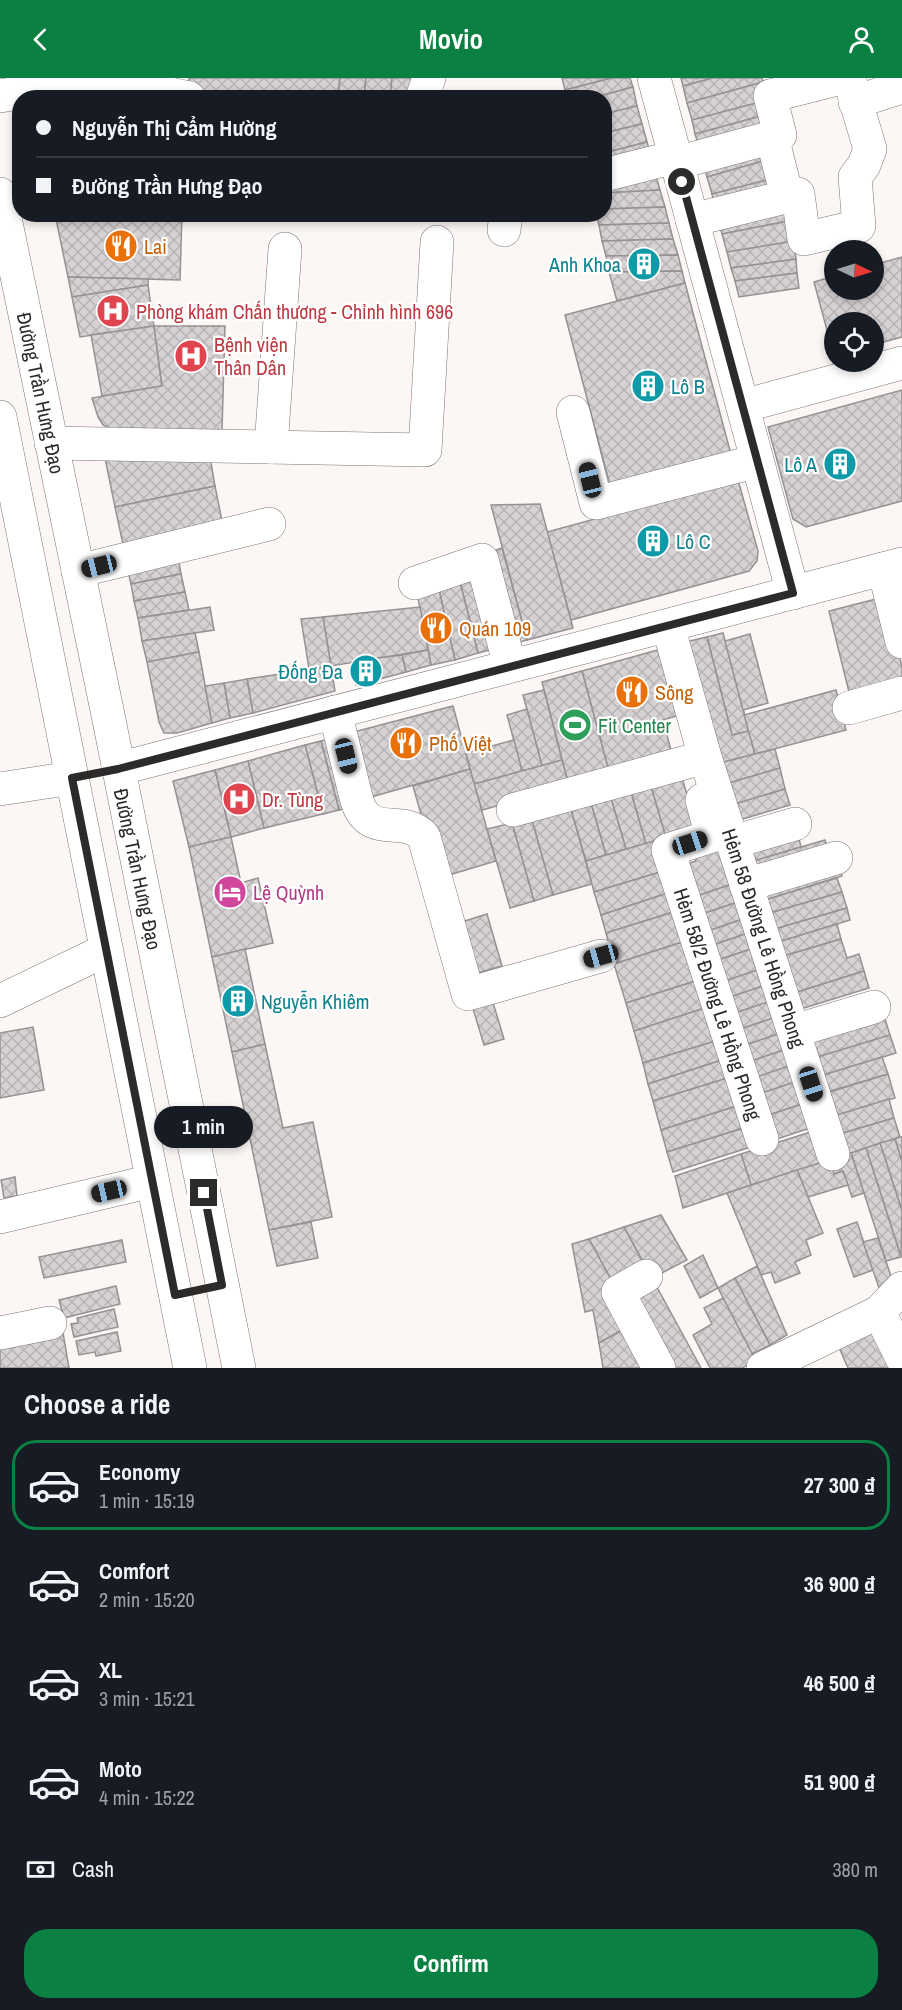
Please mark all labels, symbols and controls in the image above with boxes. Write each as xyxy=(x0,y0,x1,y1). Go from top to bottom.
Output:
text: Movio xyxy=(419,21,483,57)
icon: back xyxy=(24,23,57,56)
icon: person xyxy=(845,23,878,56)
text: Nguyễn Thị Cẩm Hường xyxy=(72,113,276,143)
route start xyxy=(668,168,695,195)
text: Đường Trần Hưng Đạo xyxy=(72,171,262,201)
restaurant icon: Lai xyxy=(103,228,139,264)
place label: Lai xyxy=(144,233,167,260)
north arrow xyxy=(824,240,884,300)
map controls xyxy=(824,240,884,372)
building icon: Anh Khoa xyxy=(626,246,662,282)
place label: Anh Khoa xyxy=(548,251,621,278)
hospital icon: Phòng khám Chấn thương - Chỉnh hình 696 xyxy=(95,293,131,329)
place label: Phòng khám Chấn thương - Chỉnh hình 696 xyxy=(136,298,453,325)
street label: Đường Trần Hưng Đạo xyxy=(11,310,71,476)
button: locate xyxy=(824,312,884,372)
place label: Bệnh viện Thân Dân xyxy=(214,331,288,381)
hospital icon: Bệnh viện Thân Dân xyxy=(173,338,209,374)
building icon: Lô B xyxy=(630,368,666,404)
place label: Lô B xyxy=(671,373,705,400)
building icon: Lô A xyxy=(822,446,858,482)
place label: Lô A xyxy=(784,451,817,478)
car xyxy=(577,460,603,500)
building icon: Lô C xyxy=(635,523,671,559)
place label: Lô C xyxy=(676,528,711,555)
car xyxy=(79,553,119,579)
restaurant icon: Quán 109 xyxy=(418,610,454,646)
place label: Quán 109 xyxy=(459,615,531,642)
building icon: Đống Đa xyxy=(348,653,384,689)
place label: Đống Đa xyxy=(278,658,343,685)
restaurant icon: Sông xyxy=(614,674,650,710)
place label: Sông xyxy=(655,679,693,706)
sports icon: Fit Center xyxy=(557,707,593,743)
place label: Fit Center xyxy=(598,712,671,739)
restaurant icon: Phố Việt xyxy=(388,725,424,761)
place label: Phố Việt xyxy=(429,730,492,757)
car xyxy=(333,736,359,776)
hospital icon: Dr. Tùng xyxy=(221,781,257,817)
street label: Đường Trần Hưng Đạo xyxy=(108,786,168,952)
place label: Dr. Tùng xyxy=(262,786,323,813)
street label: Hẻm 58 Đường Lê Hồng Phong xyxy=(716,825,812,1051)
car xyxy=(670,829,710,857)
hotel icon: Lệ Quỳnh xyxy=(212,874,248,910)
place label: Lệ Quỳnh xyxy=(253,879,324,906)
street label: Hẻm 58/2 Đường Lê Hồng Phong xyxy=(668,884,768,1124)
car xyxy=(581,942,621,970)
building icon: Nguyễn Khiêm xyxy=(220,983,256,1019)
place label: Nguyễn Khiêm xyxy=(261,988,369,1015)
car xyxy=(797,1064,825,1104)
callout: 1 min xyxy=(154,1106,254,1148)
text: 1 min xyxy=(182,1113,225,1140)
car xyxy=(89,1178,129,1204)
route end xyxy=(190,1179,217,1206)
text: Choose a ride xyxy=(24,1386,170,1422)
text: Economy xyxy=(99,1457,180,1487)
icon: car xyxy=(27,1458,81,1512)
text: 27 300 ₫ xyxy=(804,1470,875,1500)
text: 1 min · 15:19 xyxy=(99,1487,195,1514)
text: Comfort xyxy=(99,1556,169,1586)
icon: car xyxy=(27,1557,81,1611)
text: 36 900 ₫ xyxy=(804,1569,875,1599)
text: 2 min · 15:20 xyxy=(99,1586,195,1613)
text: XL xyxy=(99,1655,122,1685)
icon: car xyxy=(27,1656,81,1710)
text: 46 500 ₫ xyxy=(804,1668,875,1698)
text: 3 min · 15:21 xyxy=(99,1685,195,1712)
text: Moto xyxy=(99,1754,142,1784)
icon: car xyxy=(27,1755,81,1809)
text: 51 900 ₫ xyxy=(804,1767,875,1797)
text: 4 min · 15:22 xyxy=(99,1784,195,1811)
icon: cash xyxy=(24,1853,57,1886)
text: Cash xyxy=(72,1854,114,1884)
text: 380 m xyxy=(832,1856,878,1883)
button: Confirm xyxy=(24,1929,878,1998)

